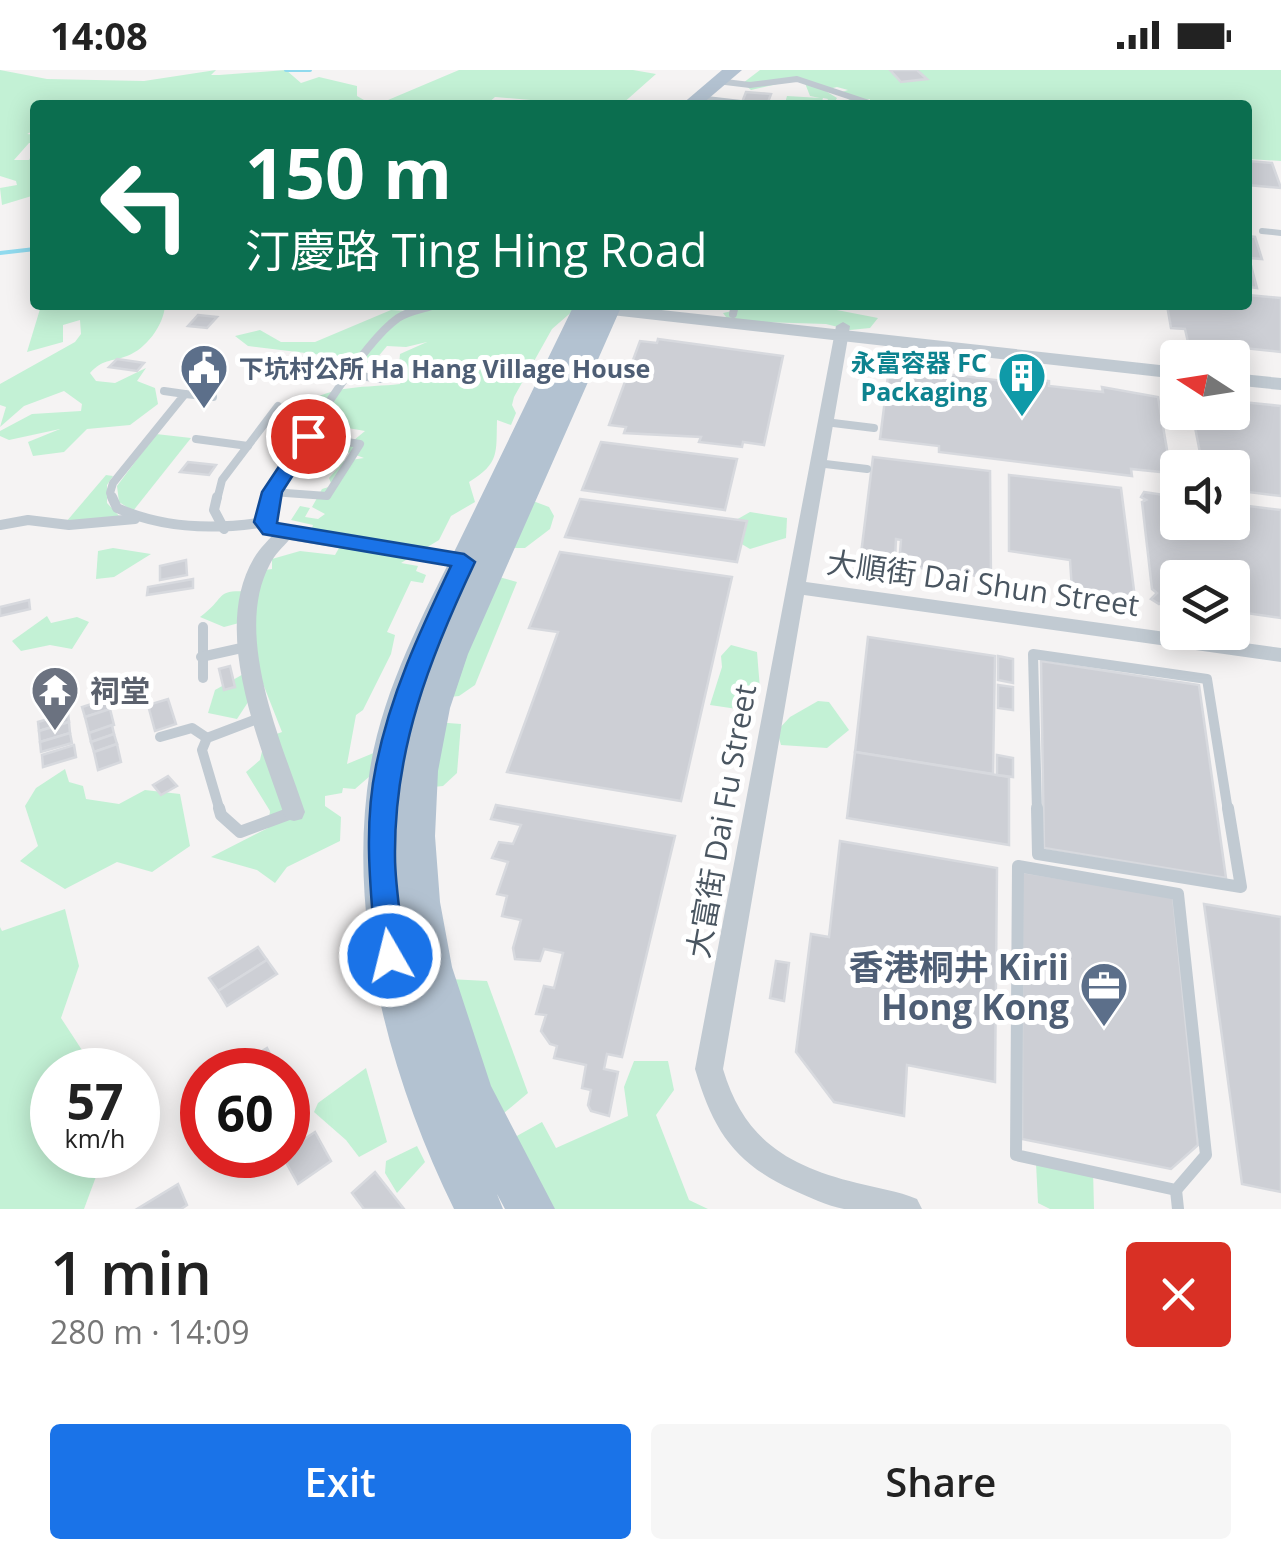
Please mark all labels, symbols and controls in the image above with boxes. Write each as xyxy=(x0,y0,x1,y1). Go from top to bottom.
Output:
text: 14:08 xyxy=(50,9,148,61)
text: 150 m xyxy=(245,124,452,220)
icon: left xyxy=(80,140,210,270)
text: 汀慶路 Ting Hing Road xyxy=(245,219,707,280)
north arrow xyxy=(1160,340,1250,430)
map controls xyxy=(1160,340,1250,650)
public building icon: 下坑村公所 Ha Hang Village House xyxy=(178,342,230,410)
place label: 永富容器 FC Packaging xyxy=(851,345,987,408)
building icon: 永富容器 FC Packaging xyxy=(996,350,1048,418)
place label: 下坑村公所 Ha Hang Village House xyxy=(239,351,650,385)
pin xyxy=(266,394,351,479)
icon: arrive xyxy=(281,409,336,464)
button: sound xyxy=(1160,450,1250,540)
street label: 大順街 Dai Shun Street xyxy=(824,541,1142,625)
button: layers xyxy=(1160,560,1250,650)
temple icon: 祠堂 xyxy=(29,664,81,732)
place label: 祠堂 xyxy=(90,670,150,711)
street label: 大富街 Dai Fu Street xyxy=(677,681,765,961)
position arrow xyxy=(338,904,442,1008)
place label: 香港桐井 Kirii Hong Kong xyxy=(849,943,1069,1030)
office icon: 香港桐井 Kirii Hong Kong xyxy=(1078,960,1130,1028)
speed limit sign: 60 xyxy=(180,1048,310,1178)
text: 57 xyxy=(66,1067,124,1135)
text: km/h xyxy=(65,1121,125,1155)
text: 1 min xyxy=(50,1231,212,1313)
button: close xyxy=(1126,1242,1231,1347)
text: 280 m · 14:09 xyxy=(50,1310,249,1353)
button: Exit xyxy=(50,1424,631,1539)
button: Share xyxy=(651,1424,1231,1539)

